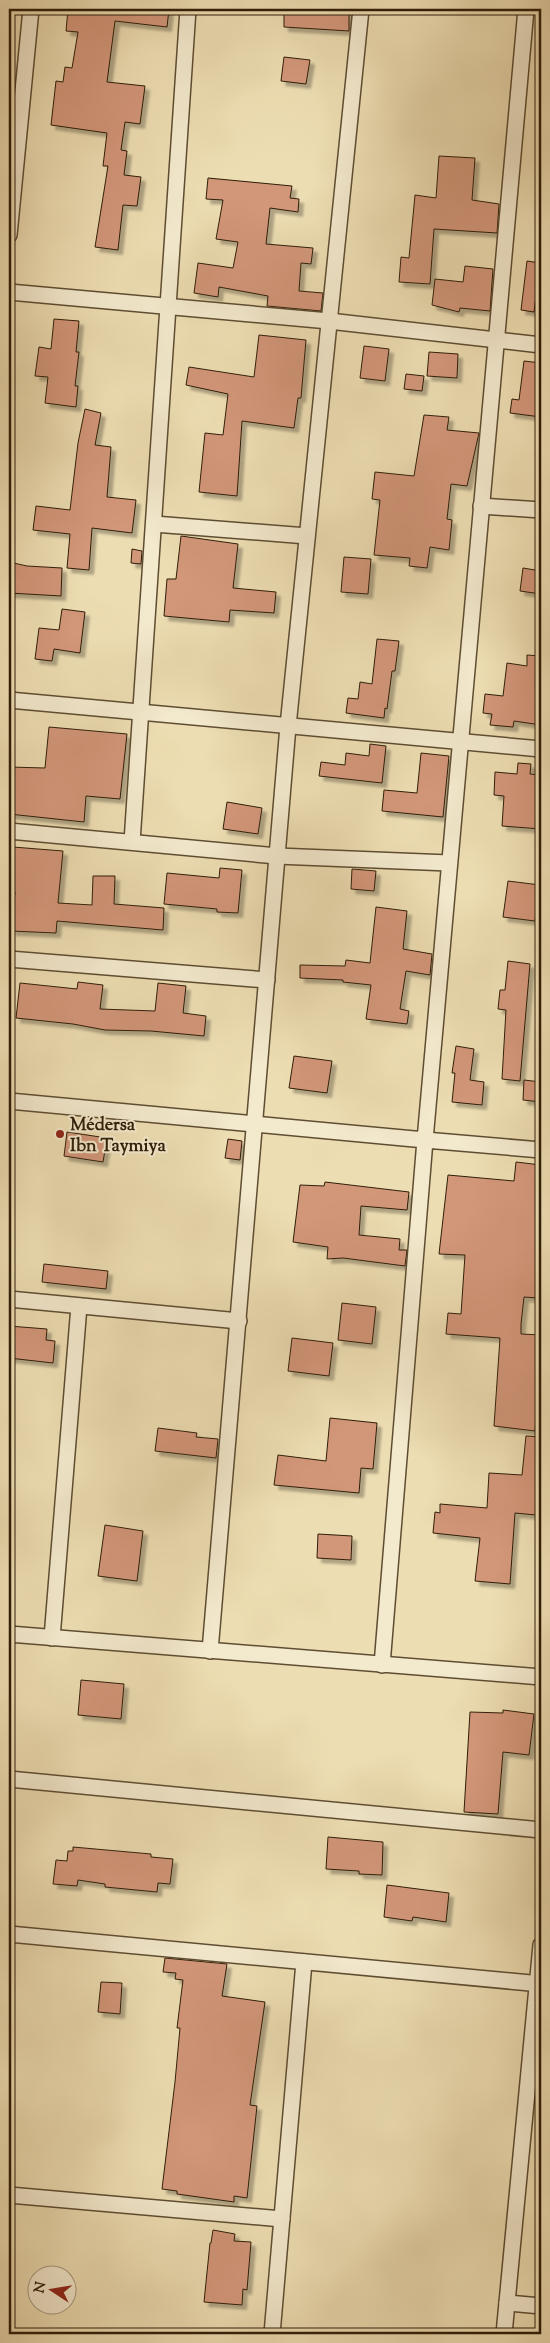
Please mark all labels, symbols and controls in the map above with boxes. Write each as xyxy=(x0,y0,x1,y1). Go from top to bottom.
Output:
place label: Médersa Ibn Taymiya xyxy=(70,1113,166,1160)
marker: Médersa Ibn Taymiya xyxy=(54,1128,66,1140)
north arrow xyxy=(28,2266,78,2316)
text: N xyxy=(30,2280,52,2295)

